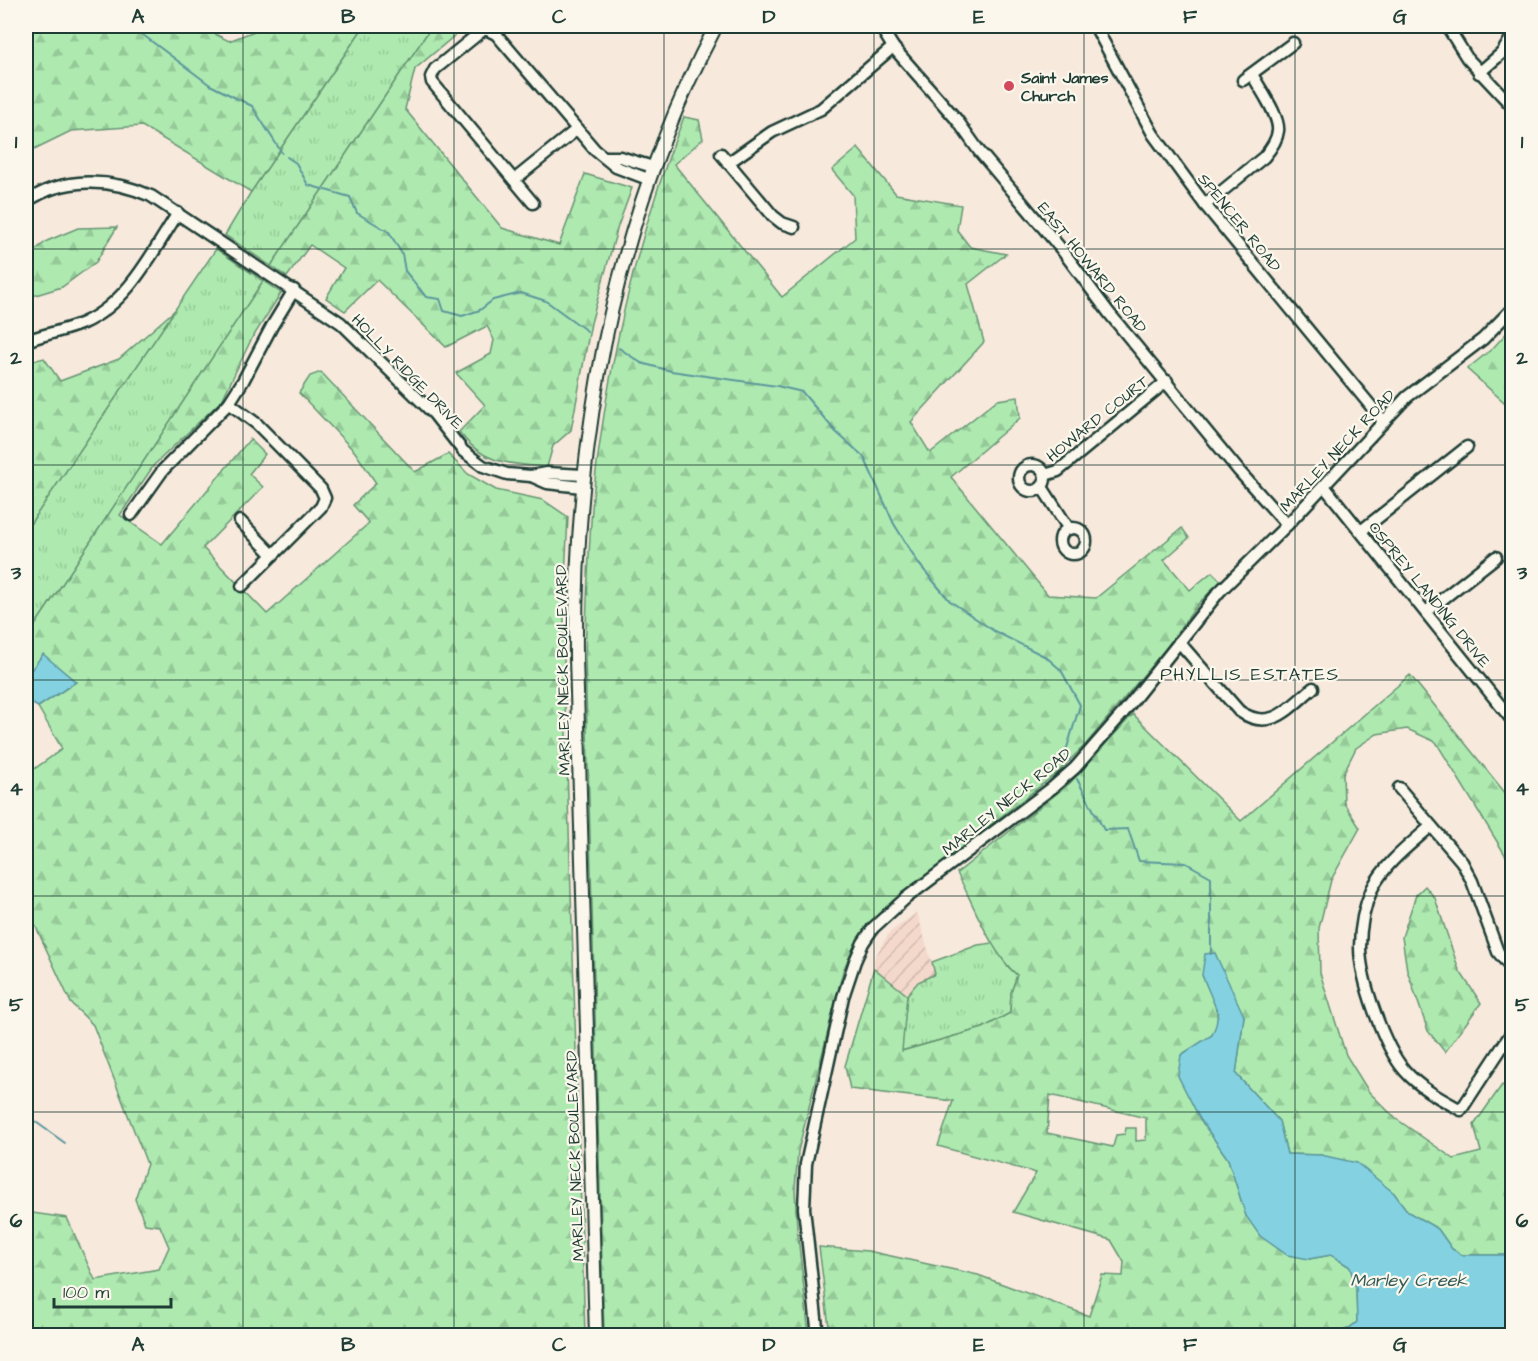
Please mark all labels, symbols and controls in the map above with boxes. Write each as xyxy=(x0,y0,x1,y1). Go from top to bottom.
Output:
text: A xyxy=(132,3,145,31)
text: B xyxy=(341,3,356,31)
text: C xyxy=(552,3,567,31)
text: D xyxy=(763,3,776,31)
text: E xyxy=(973,3,985,31)
text: F xyxy=(1183,3,1198,31)
text: G xyxy=(1393,3,1407,31)
place label: Saint James Church xyxy=(1020,67,1108,107)
marker: Saint James Church xyxy=(1002,79,1016,93)
text: 1 xyxy=(15,128,18,156)
text: 1 xyxy=(1521,128,1524,156)
street label: SPENCER ROAD xyxy=(1192,169,1286,277)
street label: EAST HOWARD ROAD xyxy=(1032,197,1152,338)
street label: HOLLY RIDGE DRIVE xyxy=(346,309,468,435)
text: 2 xyxy=(9,344,22,372)
text: 2 xyxy=(1515,344,1528,372)
street label: HOWARD COURT xyxy=(1042,370,1154,467)
street label: MARLEY NECK ROAD xyxy=(1275,385,1400,517)
street label: OSPREY LANDING DRIVE xyxy=(1363,517,1496,673)
text: 3 xyxy=(10,559,22,587)
text: 3 xyxy=(1516,559,1528,587)
street label: MARLEY NECK BOULEVARD xyxy=(550,564,576,776)
district label: PHYLLIS ESTATES xyxy=(1160,662,1340,687)
street label: MARLEY NECK ROAD xyxy=(938,743,1076,861)
text: 4 xyxy=(9,775,23,803)
text: 4 xyxy=(1515,775,1529,803)
text: 5 xyxy=(9,991,24,1019)
text: 5 xyxy=(1515,991,1530,1019)
street label: MARLEY NECK BOULEVARD xyxy=(560,1050,590,1262)
text: 6 xyxy=(10,1207,23,1235)
text: 6 xyxy=(1516,1207,1529,1235)
water label: Marley Creek xyxy=(1351,1268,1468,1294)
scale bar xyxy=(54,1271,171,1309)
text: 100 m xyxy=(63,1280,109,1305)
text: A xyxy=(132,1331,145,1359)
text: B xyxy=(341,1331,356,1359)
text: C xyxy=(552,1331,567,1359)
text: D xyxy=(763,1331,776,1359)
text: E xyxy=(973,1331,985,1359)
text: F xyxy=(1183,1331,1198,1359)
text: G xyxy=(1393,1331,1407,1359)

